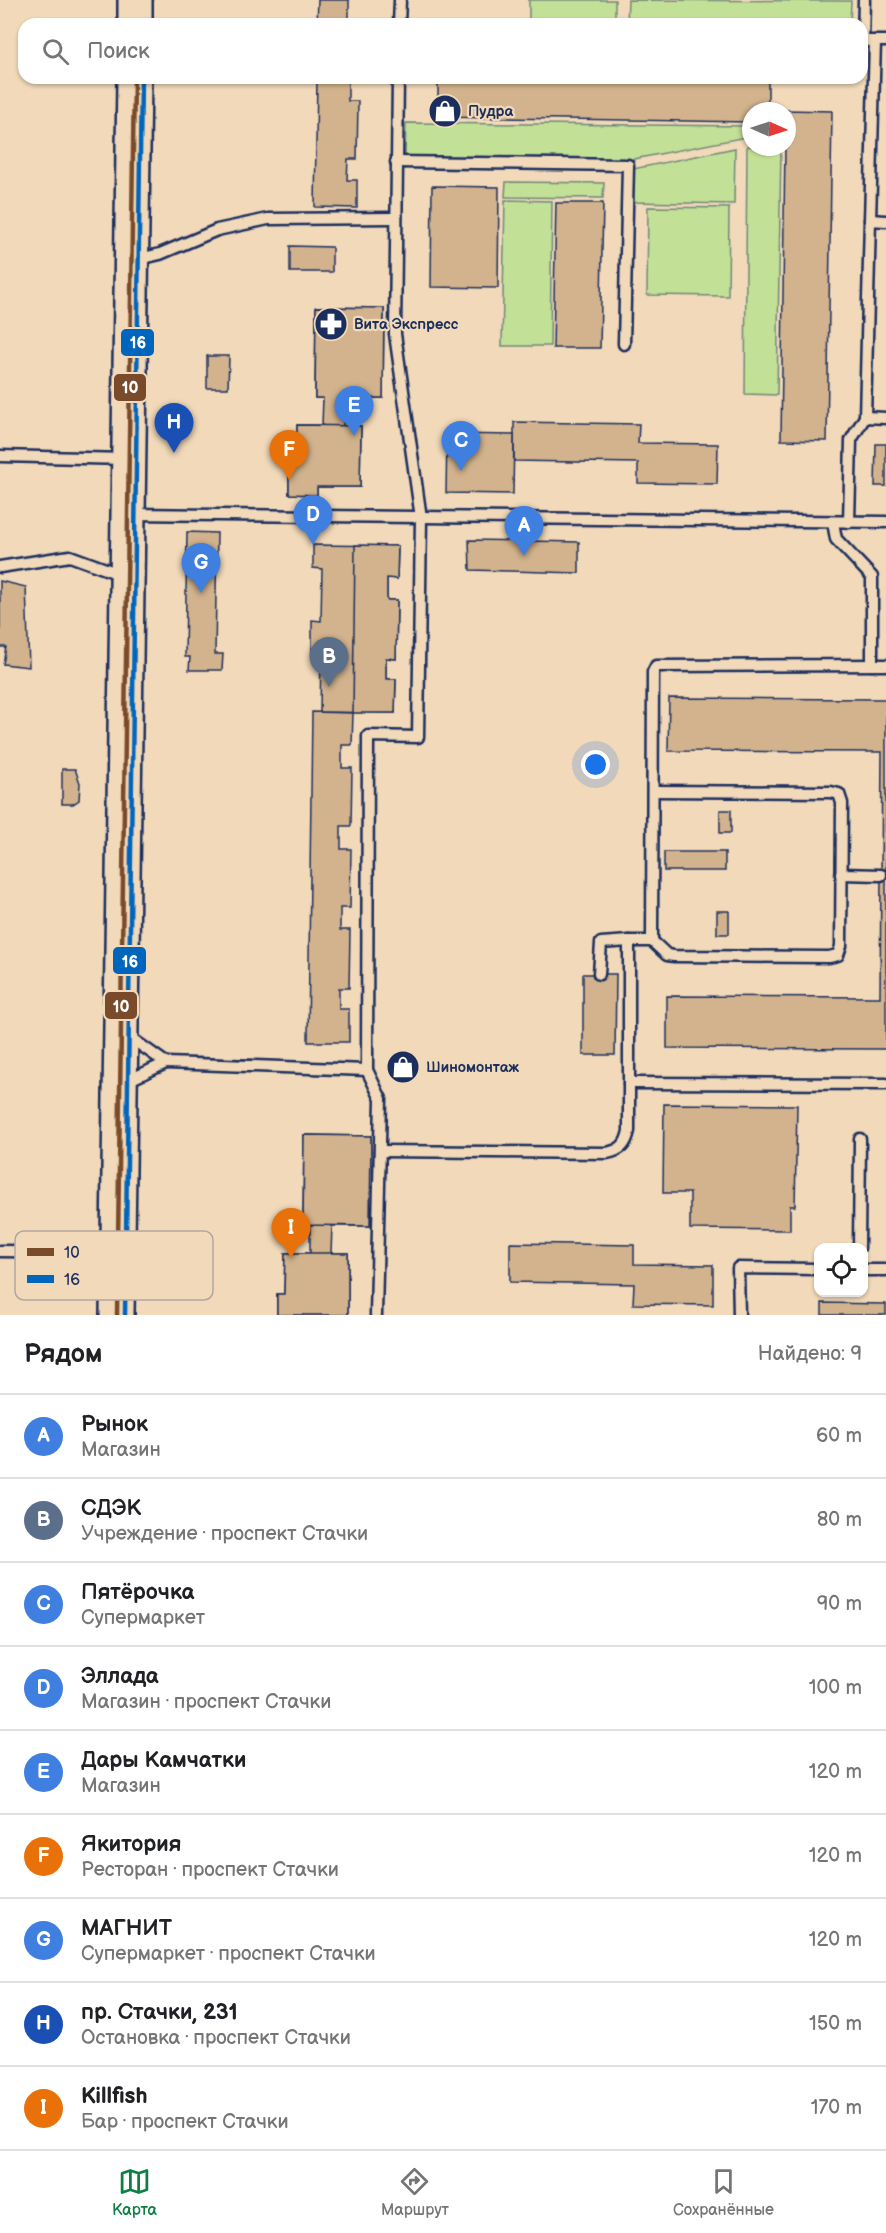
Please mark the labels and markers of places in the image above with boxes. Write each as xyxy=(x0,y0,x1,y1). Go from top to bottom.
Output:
shop icon: Пудра xyxy=(427,93,463,129)
place label: Пудра xyxy=(468,102,513,121)
pharmacy icon: Вита Экспресс xyxy=(313,306,349,342)
place label: Вита Экспресс xyxy=(354,315,459,334)
pin: E xyxy=(334,386,374,436)
pin: H xyxy=(154,404,194,453)
pin: C xyxy=(442,422,480,471)
pin: F xyxy=(270,430,308,480)
pin: D xyxy=(294,496,332,545)
pin: A xyxy=(504,506,544,556)
pin: G xyxy=(182,544,220,593)
pin: B xyxy=(310,638,348,687)
shop icon: Шиномонтаж xyxy=(385,1049,421,1085)
place label: Шиномонтаж xyxy=(426,1058,519,1077)
pin: I xyxy=(272,1208,310,1258)

